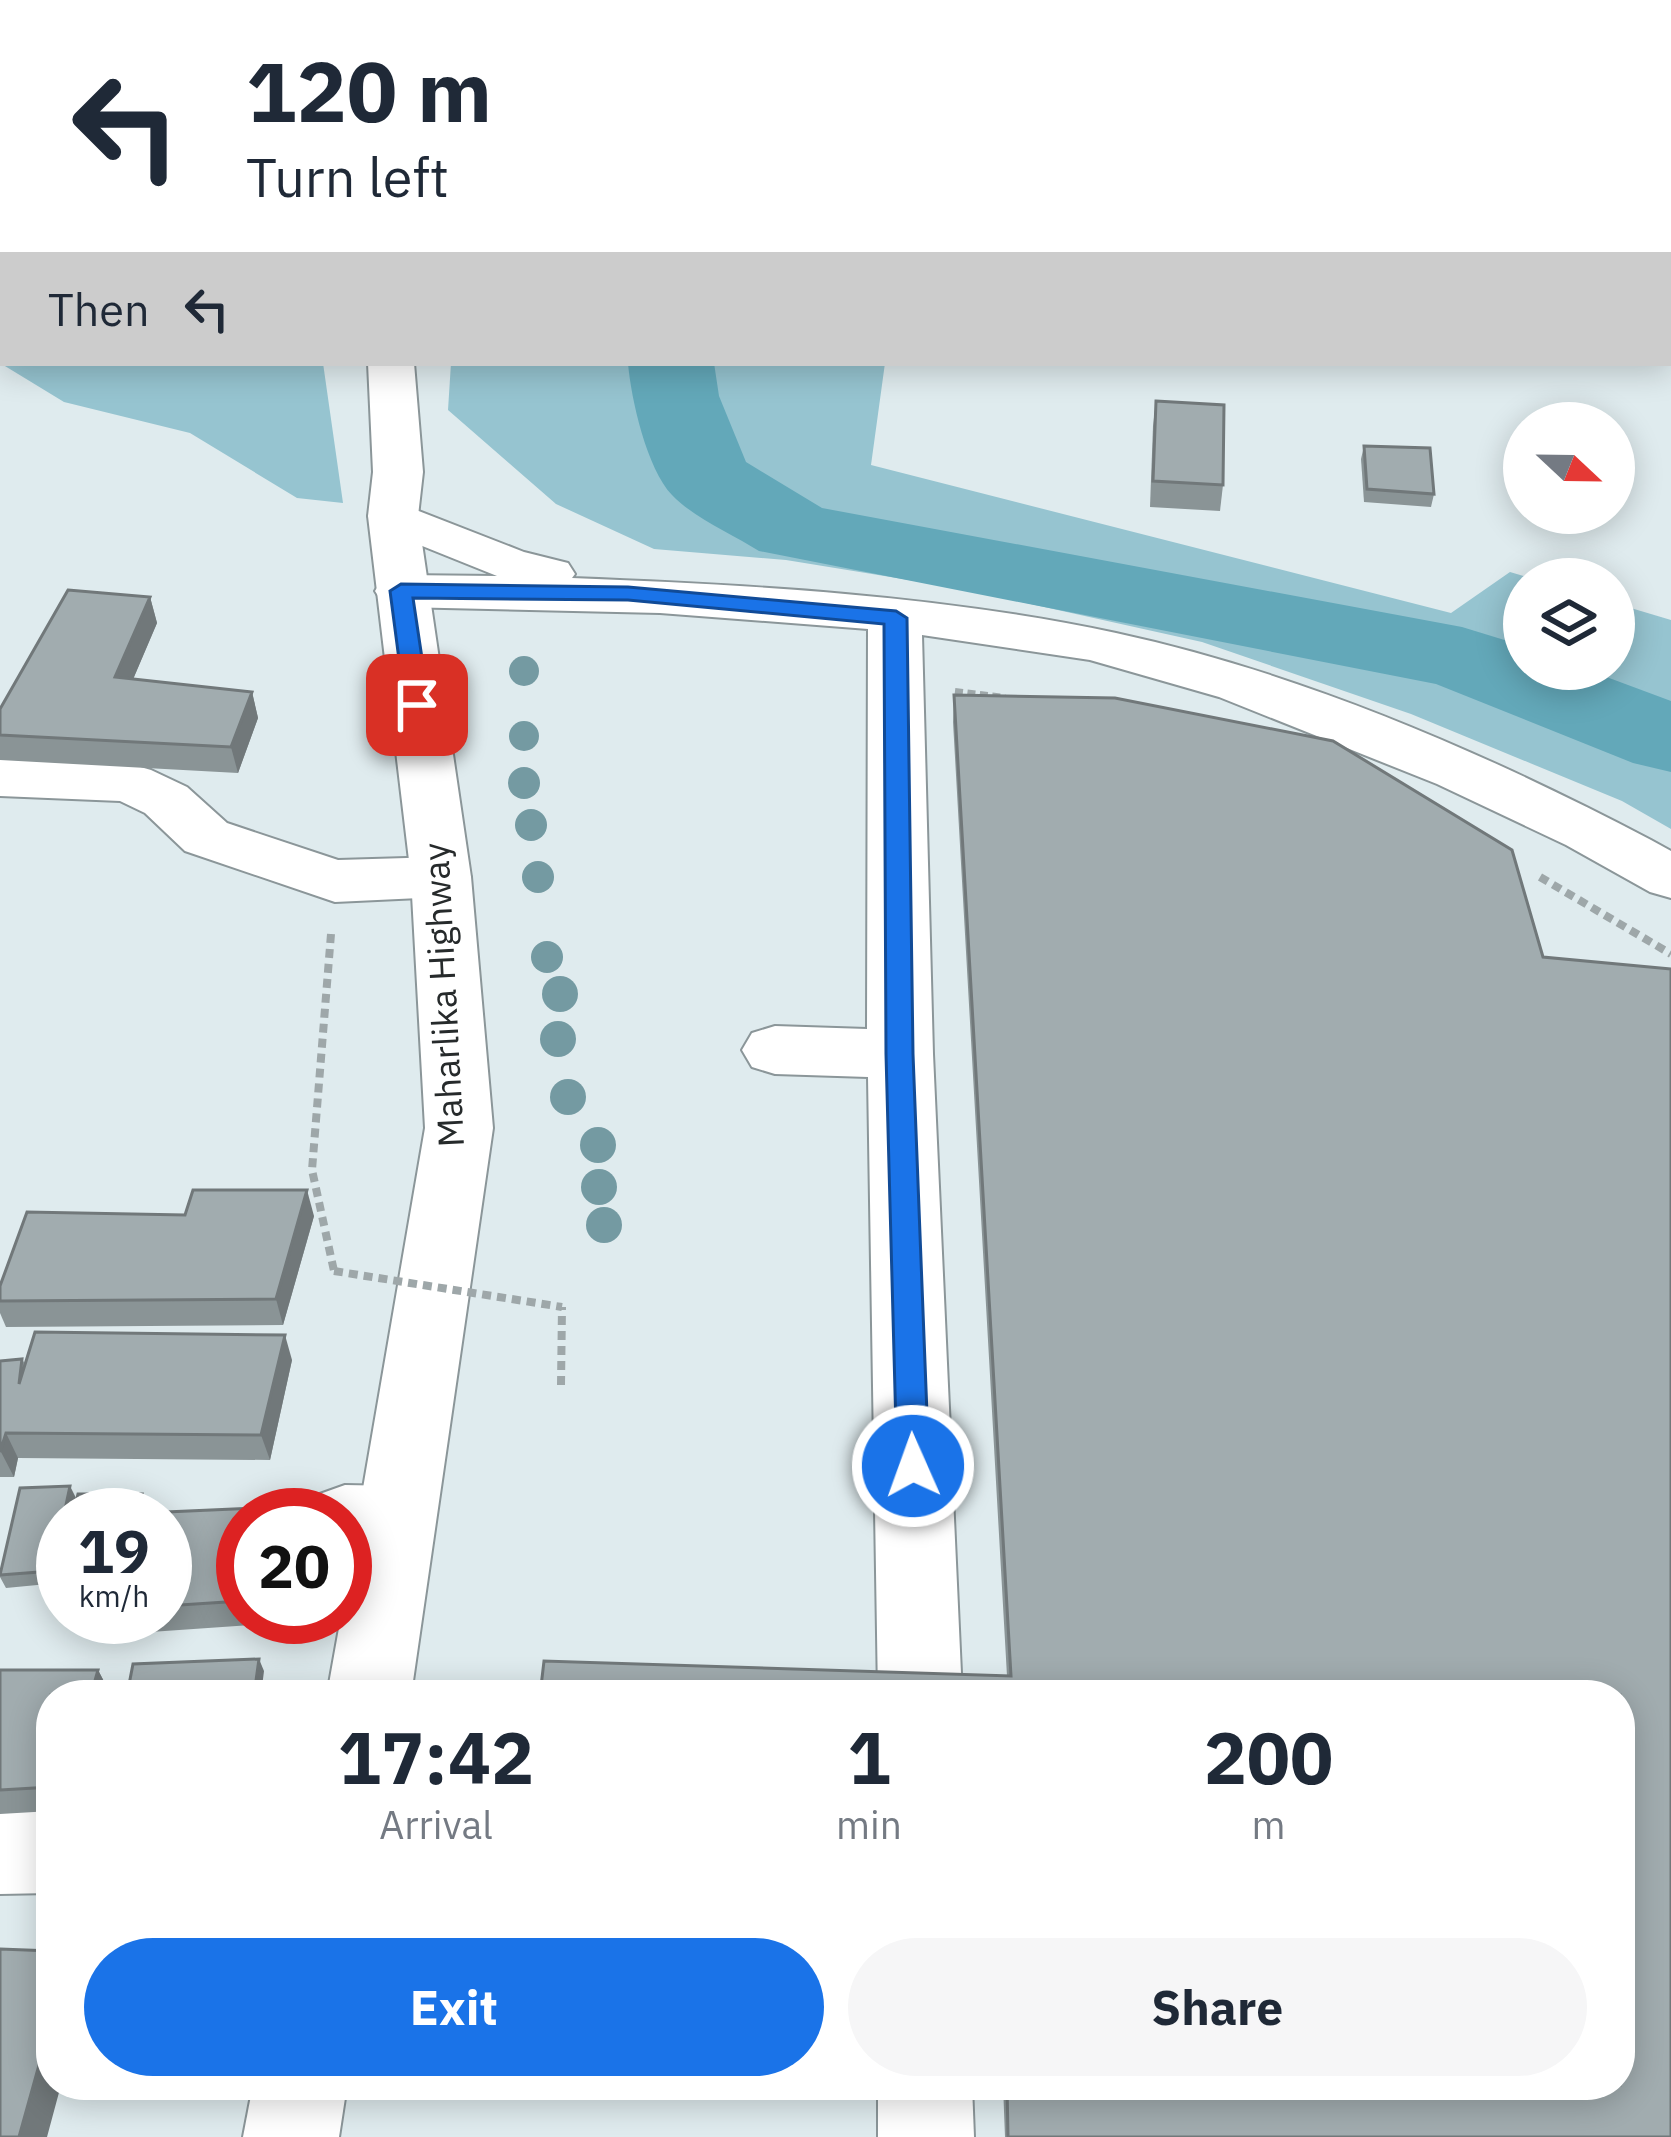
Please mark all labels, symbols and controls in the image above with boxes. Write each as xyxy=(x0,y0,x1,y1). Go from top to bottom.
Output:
text: 120 m xyxy=(246,36,492,145)
icon: left xyxy=(48,48,204,204)
text: Turn left xyxy=(246,142,449,212)
icon: left xyxy=(174,276,240,342)
text: Then xyxy=(48,280,150,338)
north arrow xyxy=(1503,402,1635,534)
map controls xyxy=(1503,402,1635,690)
button: layers xyxy=(1503,558,1635,690)
pin xyxy=(366,654,468,756)
icon: arrive xyxy=(384,672,450,738)
street label: Maharlika Highway xyxy=(411,842,474,1148)
position arrow xyxy=(850,1403,976,1529)
speed limit sign: 20 xyxy=(216,1488,372,1644)
text: 19 xyxy=(78,1511,150,1590)
text: km/h xyxy=(79,1576,149,1615)
text: 17:42 xyxy=(338,1710,534,1804)
text: 1 xyxy=(847,1710,891,1804)
text: 200 xyxy=(1204,1710,1333,1804)
text: Arrival xyxy=(379,1799,493,1850)
text: min xyxy=(836,1799,902,1850)
text: m xyxy=(1251,1799,1286,1850)
button: Exit xyxy=(84,1938,824,2076)
button: Share xyxy=(848,1938,1587,2076)

